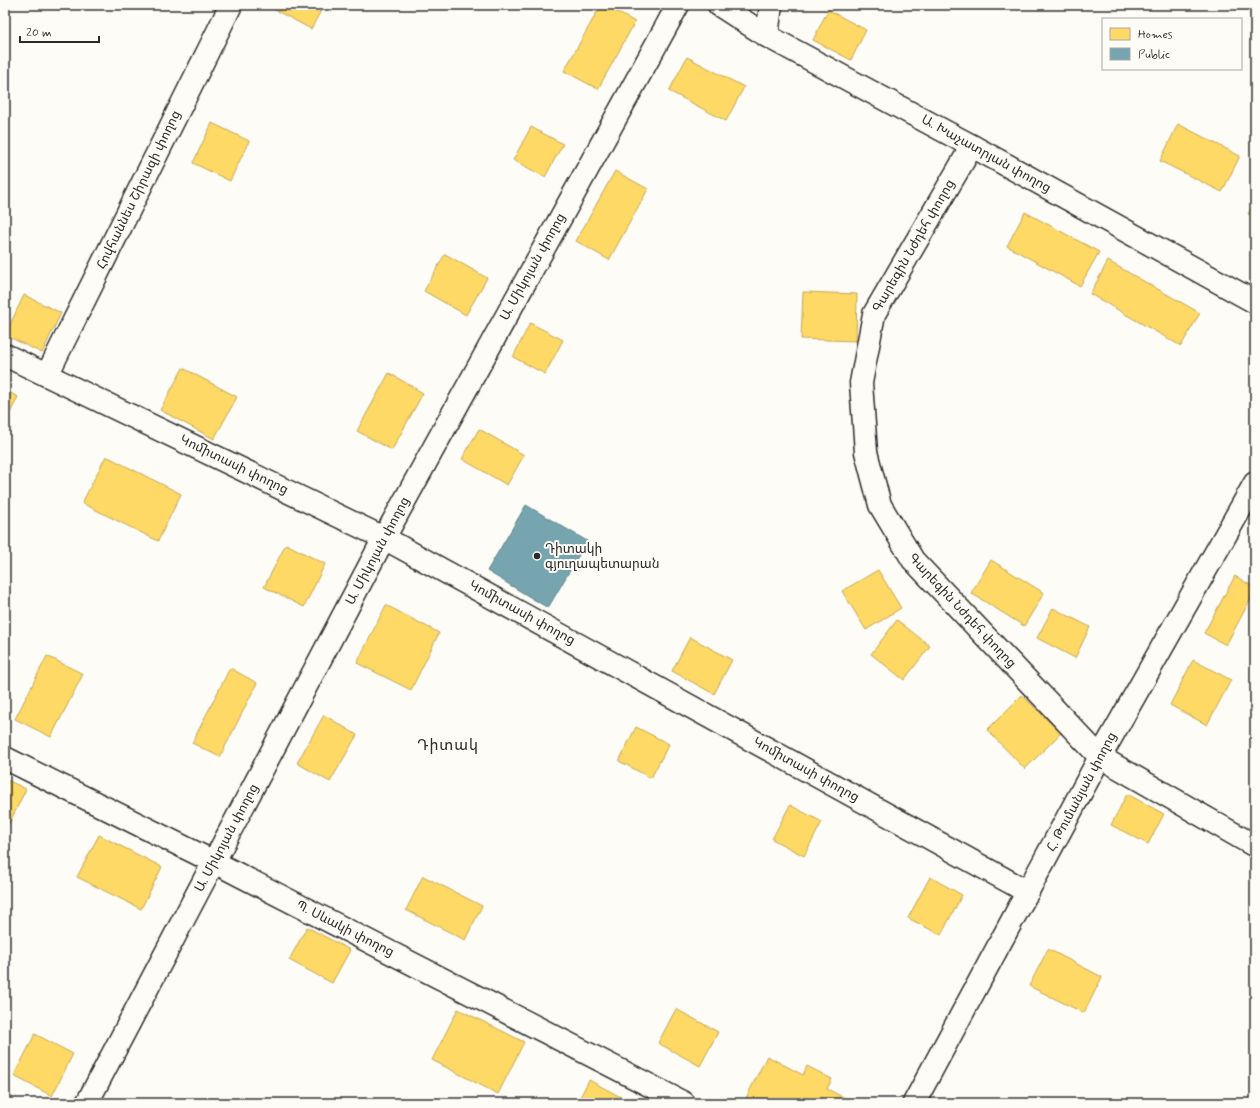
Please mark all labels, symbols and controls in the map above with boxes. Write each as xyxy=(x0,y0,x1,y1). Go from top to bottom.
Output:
scale bar xyxy=(20,18,99,44)
legend xyxy=(1102,18,1242,70)
text: 20 m xyxy=(26,25,52,41)
text: Homes xyxy=(1138,27,1173,43)
text: Public xyxy=(1138,47,1170,63)
street label: Հովհաննես Շիրազի փողոց xyxy=(93,108,185,272)
street label: Ա. Խաչատրյան փողոց xyxy=(918,111,1054,197)
street label: Գարեգին Նժդեհ փողոց xyxy=(869,177,959,315)
street label: Ա. Միկոյան փողոց xyxy=(496,210,570,324)
street label: Կոմիտասի փողոց xyxy=(177,431,291,499)
street label: Ա. Միկոյան փողոց xyxy=(342,494,414,608)
place label: Դիտակի գյուղապետարան xyxy=(545,541,660,573)
street label: Գարեգին Նժդեհ փողոց xyxy=(904,550,1020,672)
marker: Դիտակի գյուղապետարան xyxy=(532,551,542,561)
street label: Կոմիտասի փողոց xyxy=(466,577,578,649)
street label: Հ. Թումանյան փողոց xyxy=(1043,729,1121,855)
street label: Կոմիտասի փողոց xyxy=(750,734,862,806)
district label: Դիտակ xyxy=(417,736,479,756)
street label: Ա. Միկոյան փողոց xyxy=(191,781,263,895)
street label: Պ. Սևակի փողոց xyxy=(293,897,397,961)

